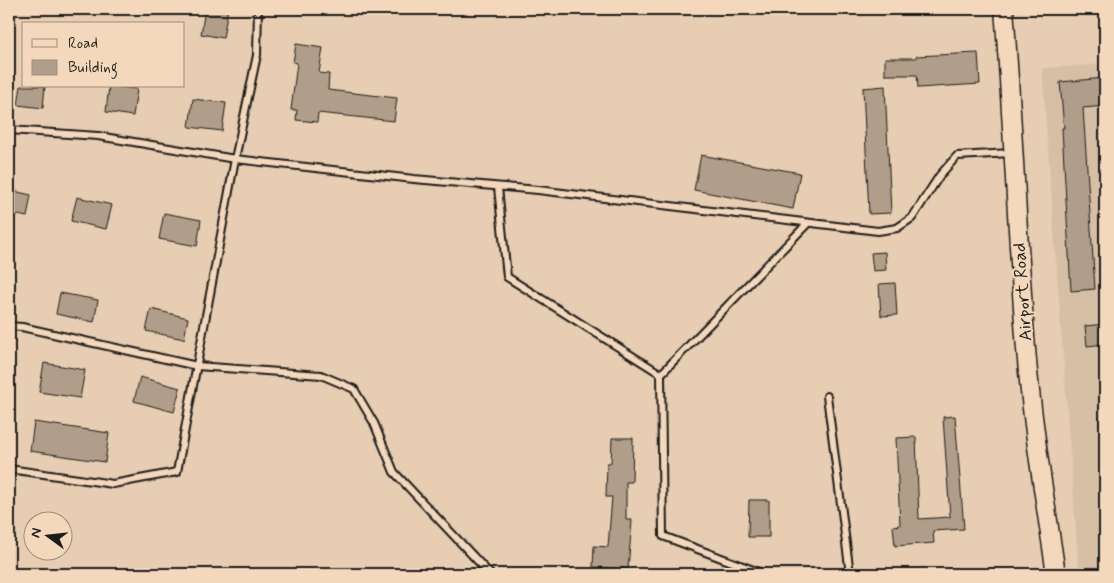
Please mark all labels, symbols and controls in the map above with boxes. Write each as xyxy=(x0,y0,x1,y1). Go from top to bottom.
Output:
legend xyxy=(22,22,185,88)
text: Road xyxy=(68,34,98,54)
text: Building xyxy=(68,58,118,79)
street label: Airport Road xyxy=(1008,242,1038,342)
north arrow xyxy=(22,510,72,560)
text: N xyxy=(27,526,46,540)

